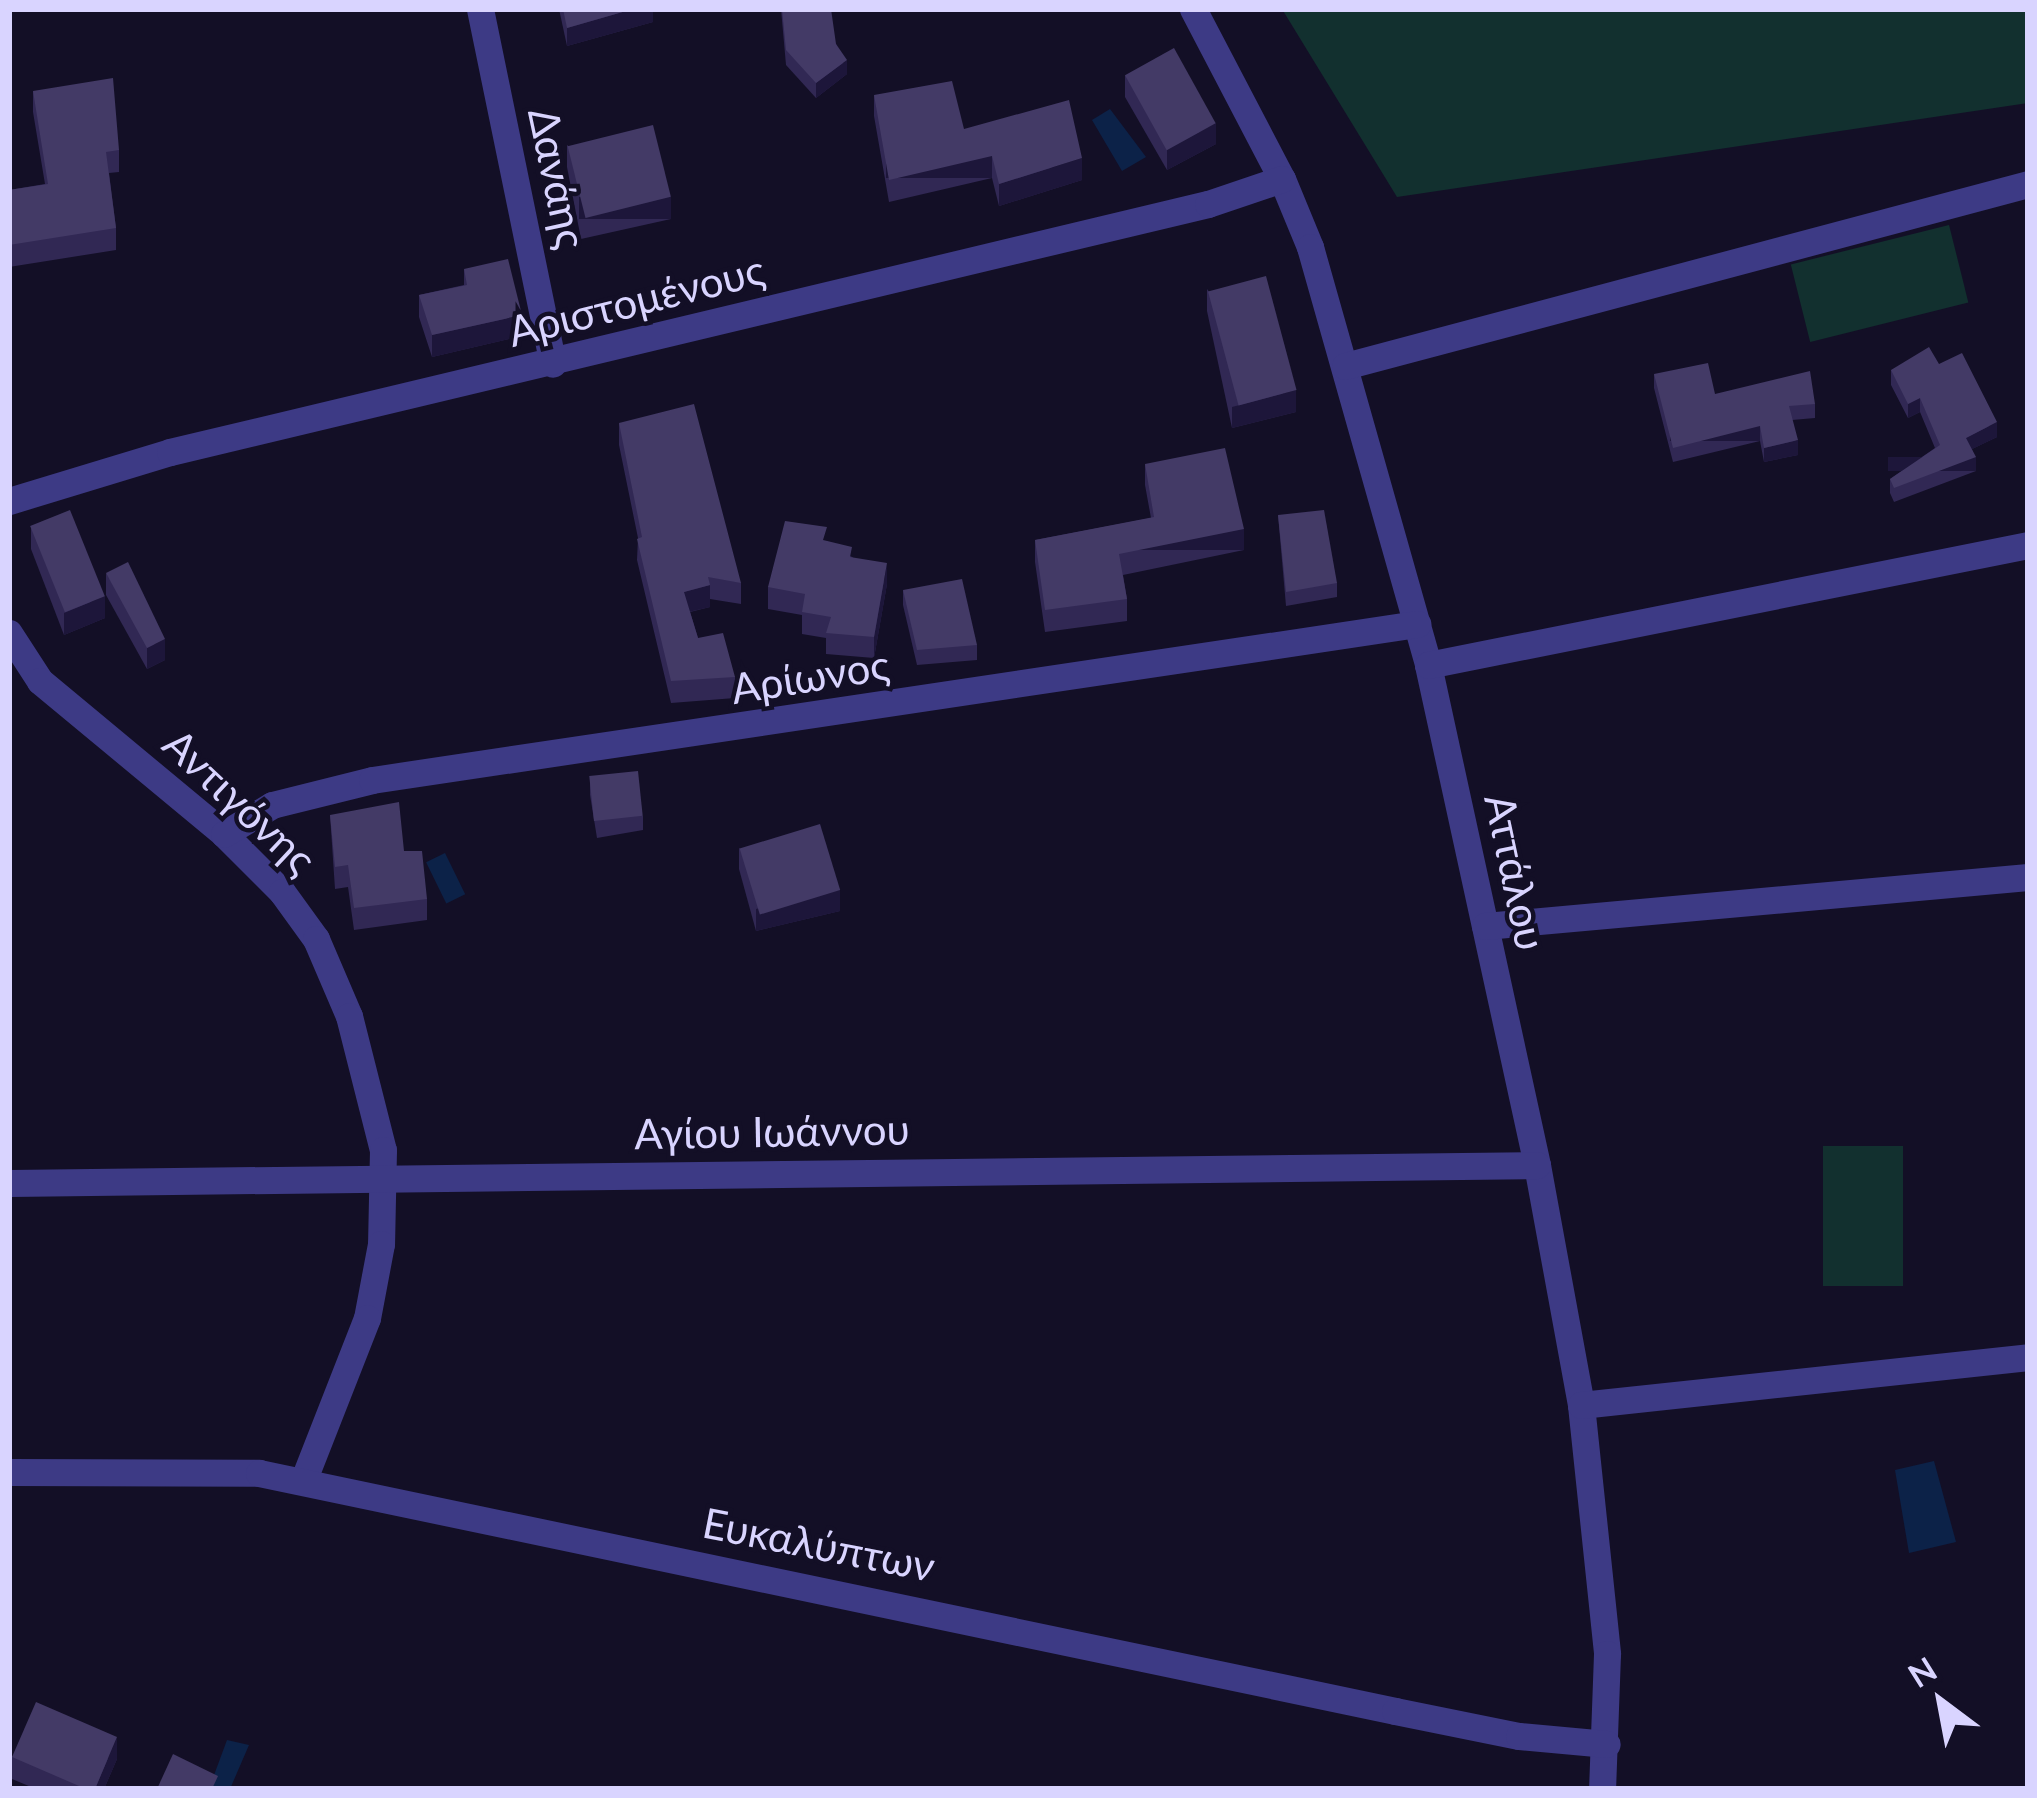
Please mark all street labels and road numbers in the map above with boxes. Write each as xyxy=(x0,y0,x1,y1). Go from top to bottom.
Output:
street label: Δανάης xyxy=(519,103,597,253)
street label: Αριστομένους xyxy=(503,244,769,356)
street label: Αρίωνος xyxy=(727,639,893,713)
street label: Αντιγόνης xyxy=(154,718,326,884)
street label: Αττάλου xyxy=(1475,789,1557,955)
street label: Αγίου Ιωάννου xyxy=(634,1103,910,1159)
street label: Ευκαλύπτων xyxy=(699,1497,939,1591)

